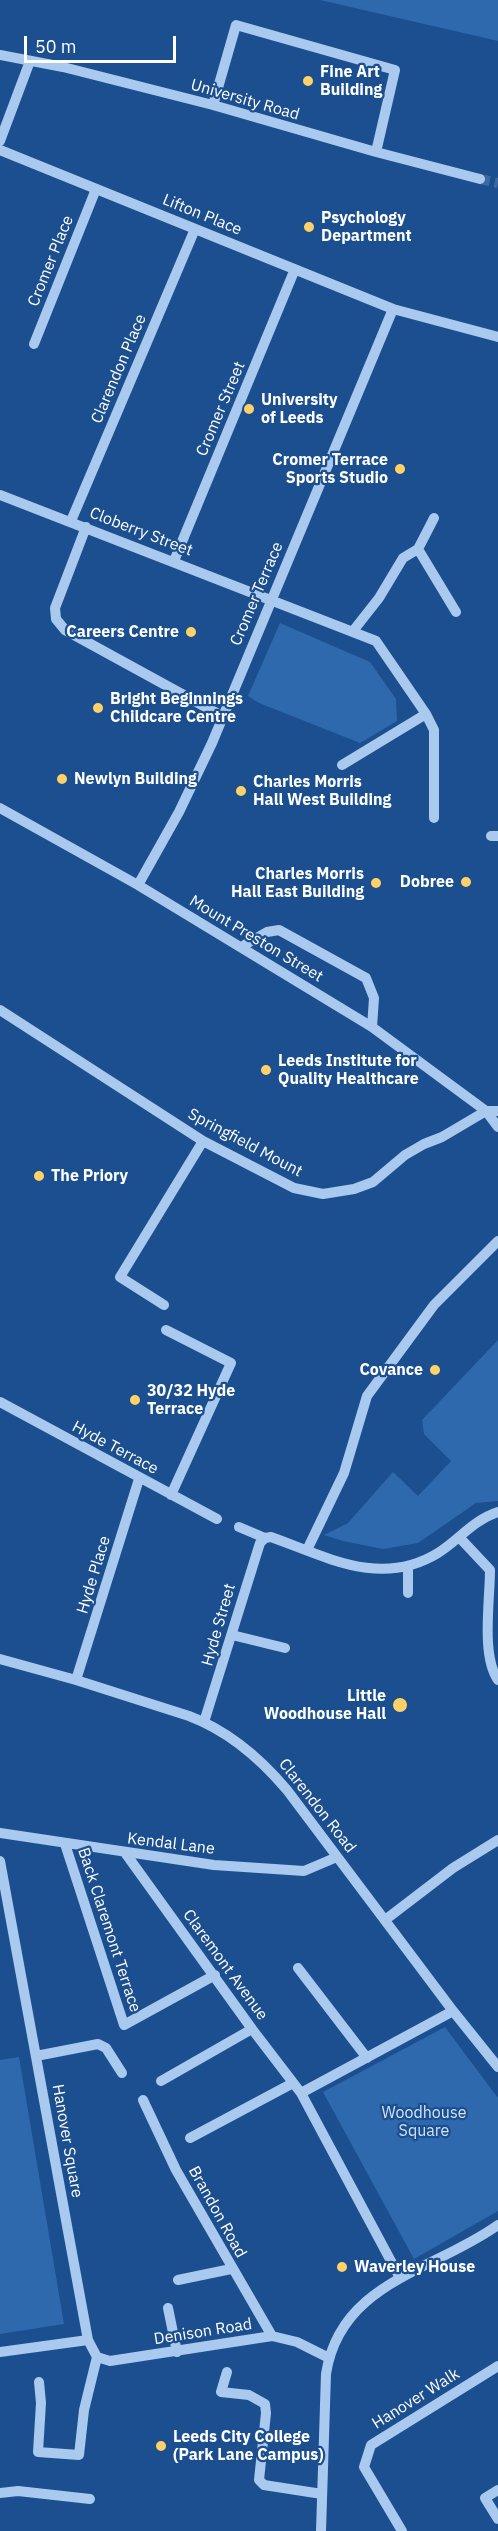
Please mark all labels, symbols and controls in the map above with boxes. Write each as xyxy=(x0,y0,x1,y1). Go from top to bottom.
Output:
scale bar xyxy=(27,24,178,62)
text: 50 m xyxy=(35,35,77,58)
place label: Fine Art Building xyxy=(320,62,382,100)
marker: Fine Art Building xyxy=(301,74,315,88)
street label: University Road xyxy=(188,75,302,125)
street label: Lifton Place xyxy=(160,190,244,240)
place label: Psychology Department xyxy=(321,208,412,246)
street label: Cromer Place xyxy=(24,213,78,309)
marker: Psychology Department xyxy=(302,220,316,234)
street label: Clarendon Place xyxy=(87,311,151,427)
street label: Cromer Street xyxy=(192,359,250,459)
place label: University of Leeds xyxy=(261,390,337,428)
marker: University of Leeds xyxy=(242,402,256,416)
place label: Cromer Terrace Sports Studio xyxy=(272,450,388,488)
marker: Cromer Terrace Sports Studio xyxy=(393,462,407,476)
street label: Cloberry Street xyxy=(87,504,195,560)
street label: Cromer Terrace xyxy=(226,539,288,649)
place label: Careers Centre xyxy=(66,622,179,642)
marker: Careers Centre xyxy=(184,625,198,639)
place label: Bright Beginnings Childcare Centre xyxy=(110,689,243,727)
marker: Bright Beginnings Childcare Centre xyxy=(91,701,105,715)
place label: Newlyn Building xyxy=(74,769,197,789)
marker: Newlyn Building xyxy=(55,772,69,786)
place label: Charles Morris Hall West Building xyxy=(253,772,391,810)
marker: Charles Morris Hall West Building xyxy=(234,784,248,798)
place label: Charles Morris Hall East Building xyxy=(231,864,364,902)
place label: Dobree xyxy=(400,872,454,892)
marker: Dobree xyxy=(459,875,473,889)
marker: Charles Morris Hall East Building xyxy=(369,876,383,890)
street label: Mount Preston Street xyxy=(186,891,326,987)
place label: Leeds Institute for Quality Healthcare xyxy=(278,1051,419,1089)
marker: Leeds Institute for Quality Healthcare xyxy=(259,1063,273,1077)
street label: Springfield Mount xyxy=(184,1105,306,1181)
place label: The Priory xyxy=(51,1166,128,1186)
marker: The Priory xyxy=(32,1169,46,1183)
place label: Covance xyxy=(359,1360,423,1380)
marker: Covance xyxy=(428,1363,442,1377)
place label: 30/32 Hyde Terrace xyxy=(147,1381,235,1419)
marker: 30/32 Hyde Terrace xyxy=(128,1393,142,1407)
street label: Hyde Terrace xyxy=(69,1417,161,1479)
street label: Hyde Place xyxy=(73,1534,115,1616)
street label: Hyde Street xyxy=(198,1582,240,1668)
place label: Little Woodhouse Hall xyxy=(264,1686,386,1724)
marker: Little Woodhouse Hall xyxy=(391,1696,409,1714)
street label: Clarendon Road xyxy=(274,1755,360,1857)
street label: Kendal Lane xyxy=(126,1829,216,1859)
street label: Back Claremont Terrace xyxy=(73,1845,145,2015)
street label: Claremont Avenue xyxy=(178,1906,272,2024)
street label: Hanover Square xyxy=(48,2083,86,2199)
park label: Woodhouse Square xyxy=(382,2103,466,2141)
street label: Brandon Road xyxy=(184,2163,250,2261)
place label: Waverley House xyxy=(354,2257,475,2277)
marker: Waverley House xyxy=(335,2260,349,2274)
street label: Denison Road xyxy=(153,2315,253,2349)
street label: Hanover Walk xyxy=(369,2365,463,2433)
place label: Leeds City College (Park Lane Campus) xyxy=(173,2427,324,2465)
marker: Leeds City College (Park Lane Campus) xyxy=(154,2439,168,2453)

